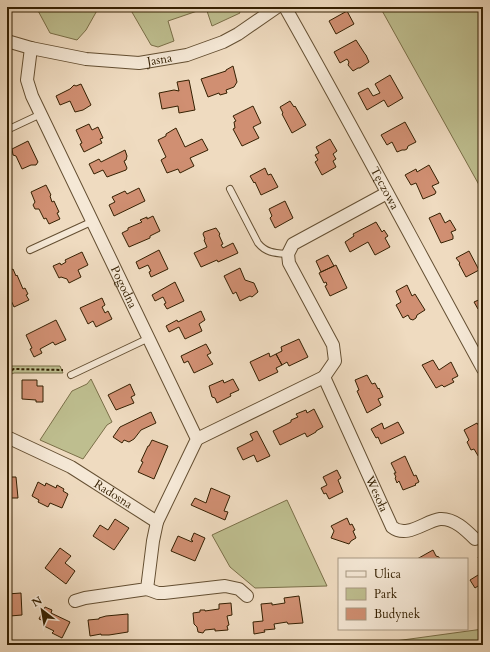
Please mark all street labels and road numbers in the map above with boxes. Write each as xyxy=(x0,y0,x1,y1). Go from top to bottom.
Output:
street label: Jasna xyxy=(144,49,174,70)
street label: Tęczowa xyxy=(367,164,403,213)
street label: Pogodna xyxy=(107,263,141,312)
street label: Wesoła xyxy=(361,472,392,515)
street label: Radosna xyxy=(91,476,136,513)

